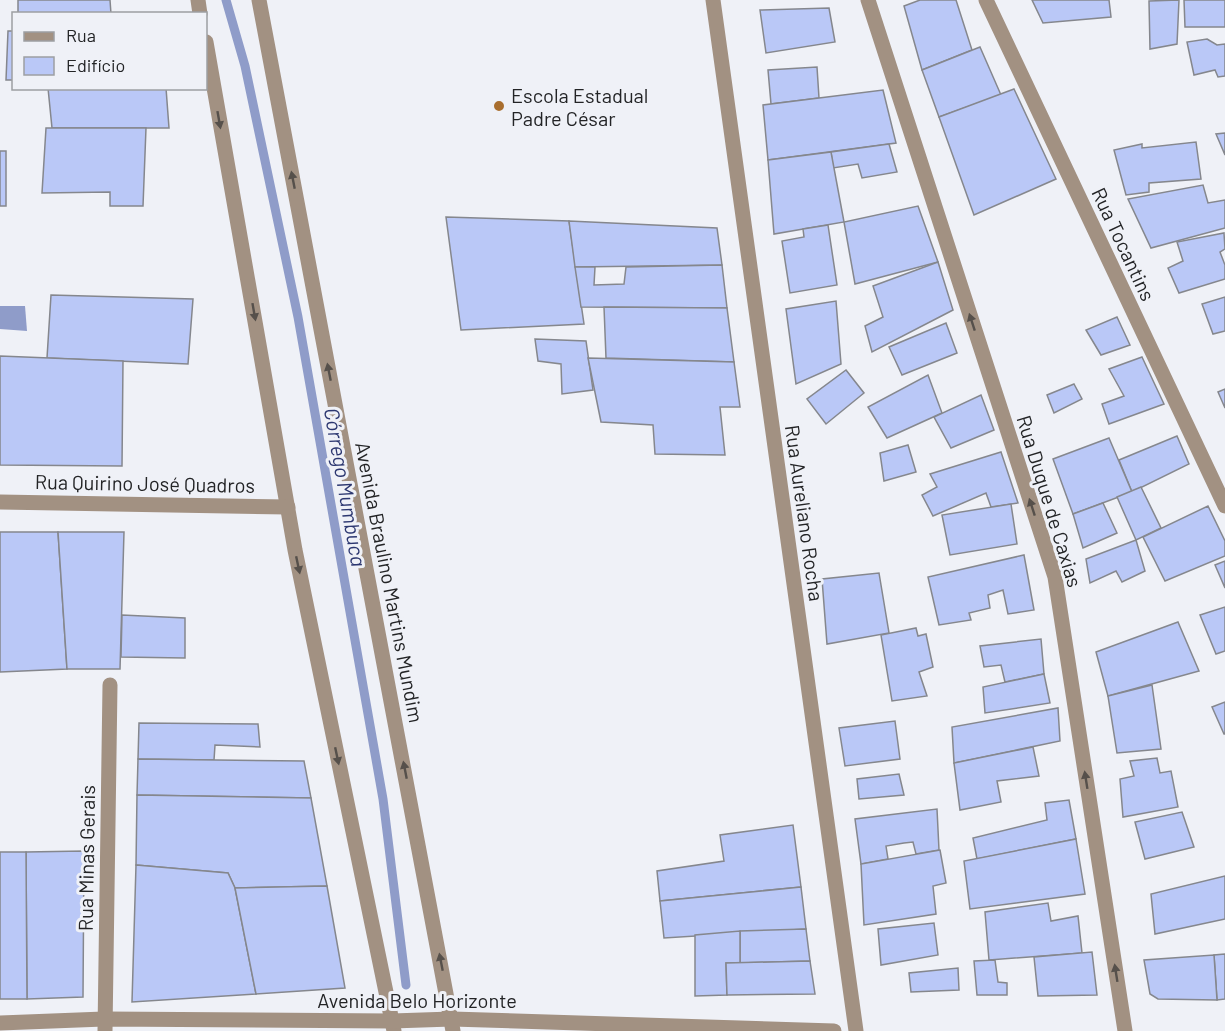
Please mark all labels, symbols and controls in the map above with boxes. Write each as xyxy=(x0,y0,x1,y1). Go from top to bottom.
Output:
legend xyxy=(12,12,207,90)
text: Rua xyxy=(66,24,96,46)
text: Edifício xyxy=(66,54,125,76)
place label: Escola Estadual Padre César xyxy=(511,83,648,130)
marker: Escola Estadual Padre César xyxy=(492,99,506,113)
one-way arrow xyxy=(215,111,224,130)
one-way arrow xyxy=(288,171,297,190)
street label: Rua Tocantins xyxy=(1087,184,1161,304)
one-way arrow xyxy=(249,303,258,322)
one-way arrow xyxy=(967,313,977,331)
one-way arrow xyxy=(324,362,333,381)
water label: Córrego Mumbuca xyxy=(320,406,372,568)
street label: Rua Duque de Caxias xyxy=(1012,412,1088,590)
street label: Rua Aureliano Rocha xyxy=(781,423,829,603)
street label: Avenida Braulino Martins Mundim xyxy=(351,440,429,724)
street label: Rua Quirino José Quadros xyxy=(35,469,255,497)
one-way arrow xyxy=(1027,498,1037,516)
one-way arrow xyxy=(294,556,303,575)
one-way arrow xyxy=(333,747,343,765)
one-way arrow xyxy=(400,760,409,779)
one-way arrow xyxy=(1082,771,1091,790)
street label: Rua Minas Gerais xyxy=(73,785,99,931)
one-way arrow xyxy=(436,952,445,971)
one-way arrow xyxy=(1111,964,1120,983)
street label: Avenida Belo Horizonte xyxy=(317,988,517,1012)

